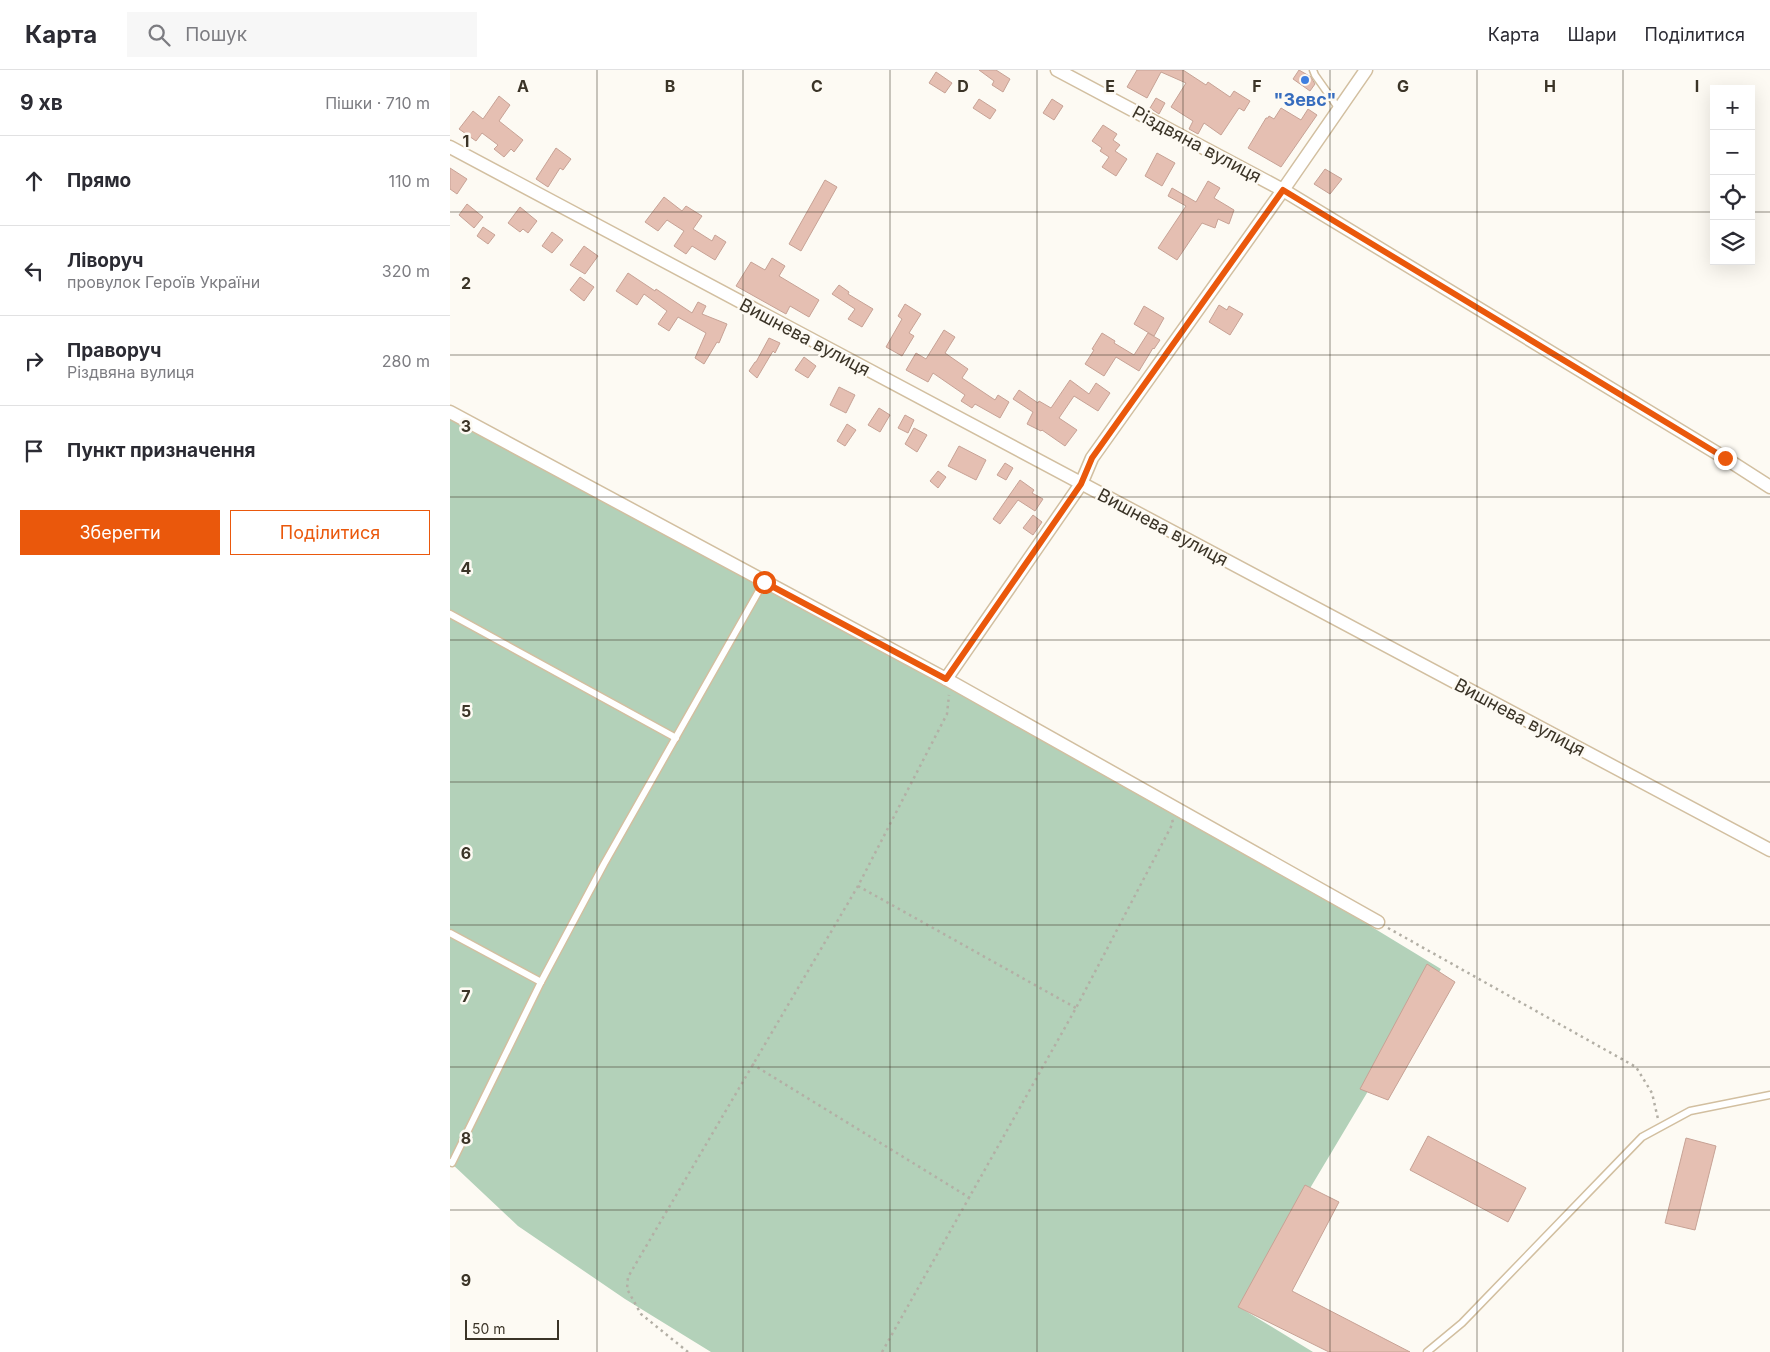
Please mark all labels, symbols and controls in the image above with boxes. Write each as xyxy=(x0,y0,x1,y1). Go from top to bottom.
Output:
search box xyxy=(127,12,477,57)
text: Карта xyxy=(25,20,97,49)
icon: search xyxy=(145,21,173,49)
text: Пошук xyxy=(185,23,247,46)
text: Карта xyxy=(1488,24,1540,45)
text: Шари xyxy=(1568,24,1617,45)
text: Поділитися xyxy=(1645,24,1745,45)
marker: "Зевс" xyxy=(1299,74,1311,86)
text: A xyxy=(517,76,529,96)
text: B xyxy=(665,76,675,96)
text: C xyxy=(811,76,823,96)
text: D xyxy=(957,76,969,96)
text: E xyxy=(1105,76,1115,96)
text: F xyxy=(1252,76,1262,96)
text: G xyxy=(1397,76,1409,96)
text: H xyxy=(1544,76,1556,96)
text: I xyxy=(1695,76,1699,96)
map controls xyxy=(1710,85,1755,265)
button: + xyxy=(1710,85,1755,130)
place label: "Зевс" xyxy=(1274,89,1336,110)
text: 9 хв xyxy=(20,90,63,115)
text: Пішки · 710 m xyxy=(325,93,430,113)
street label: Різдвяна вулиця xyxy=(1129,101,1265,187)
button: − xyxy=(1710,130,1755,175)
text: 1 xyxy=(463,131,469,151)
icon: ahead xyxy=(20,167,48,195)
text: Прямо xyxy=(67,169,131,192)
text: 110 m xyxy=(388,171,430,191)
button: locate xyxy=(1710,175,1755,220)
button: layers xyxy=(1710,220,1755,265)
text: Ліворуч xyxy=(67,249,143,272)
icon: left xyxy=(20,257,48,285)
text: 320 m xyxy=(382,261,430,281)
text: провулок Героїв України xyxy=(67,272,260,292)
text: 2 xyxy=(461,273,471,293)
street label: Вишнева вулиця xyxy=(736,294,874,380)
text: Праворуч xyxy=(67,339,161,362)
icon: right xyxy=(20,347,48,375)
text: 280 m xyxy=(382,351,430,371)
text: Різдвяна вулиця xyxy=(67,362,194,382)
text: 3 xyxy=(461,416,471,436)
icon: arrive xyxy=(20,437,48,465)
text: Пункт призначення xyxy=(67,439,255,462)
route end xyxy=(1714,447,1737,470)
street label: Вишнева вулиця xyxy=(1094,484,1232,570)
button: Зберегти xyxy=(20,510,220,555)
button: Поділитися xyxy=(230,510,430,555)
text: 4 xyxy=(461,558,472,578)
route start xyxy=(753,571,776,594)
street label: Вишнева вулиця xyxy=(1451,674,1589,760)
text: 5 xyxy=(461,701,471,721)
text: 6 xyxy=(461,843,471,863)
text: 7 xyxy=(461,986,471,1006)
text: 8 xyxy=(461,1128,471,1148)
text: 9 xyxy=(461,1270,471,1290)
scale bar xyxy=(465,1317,559,1340)
text: 50 m xyxy=(472,1320,506,1337)

